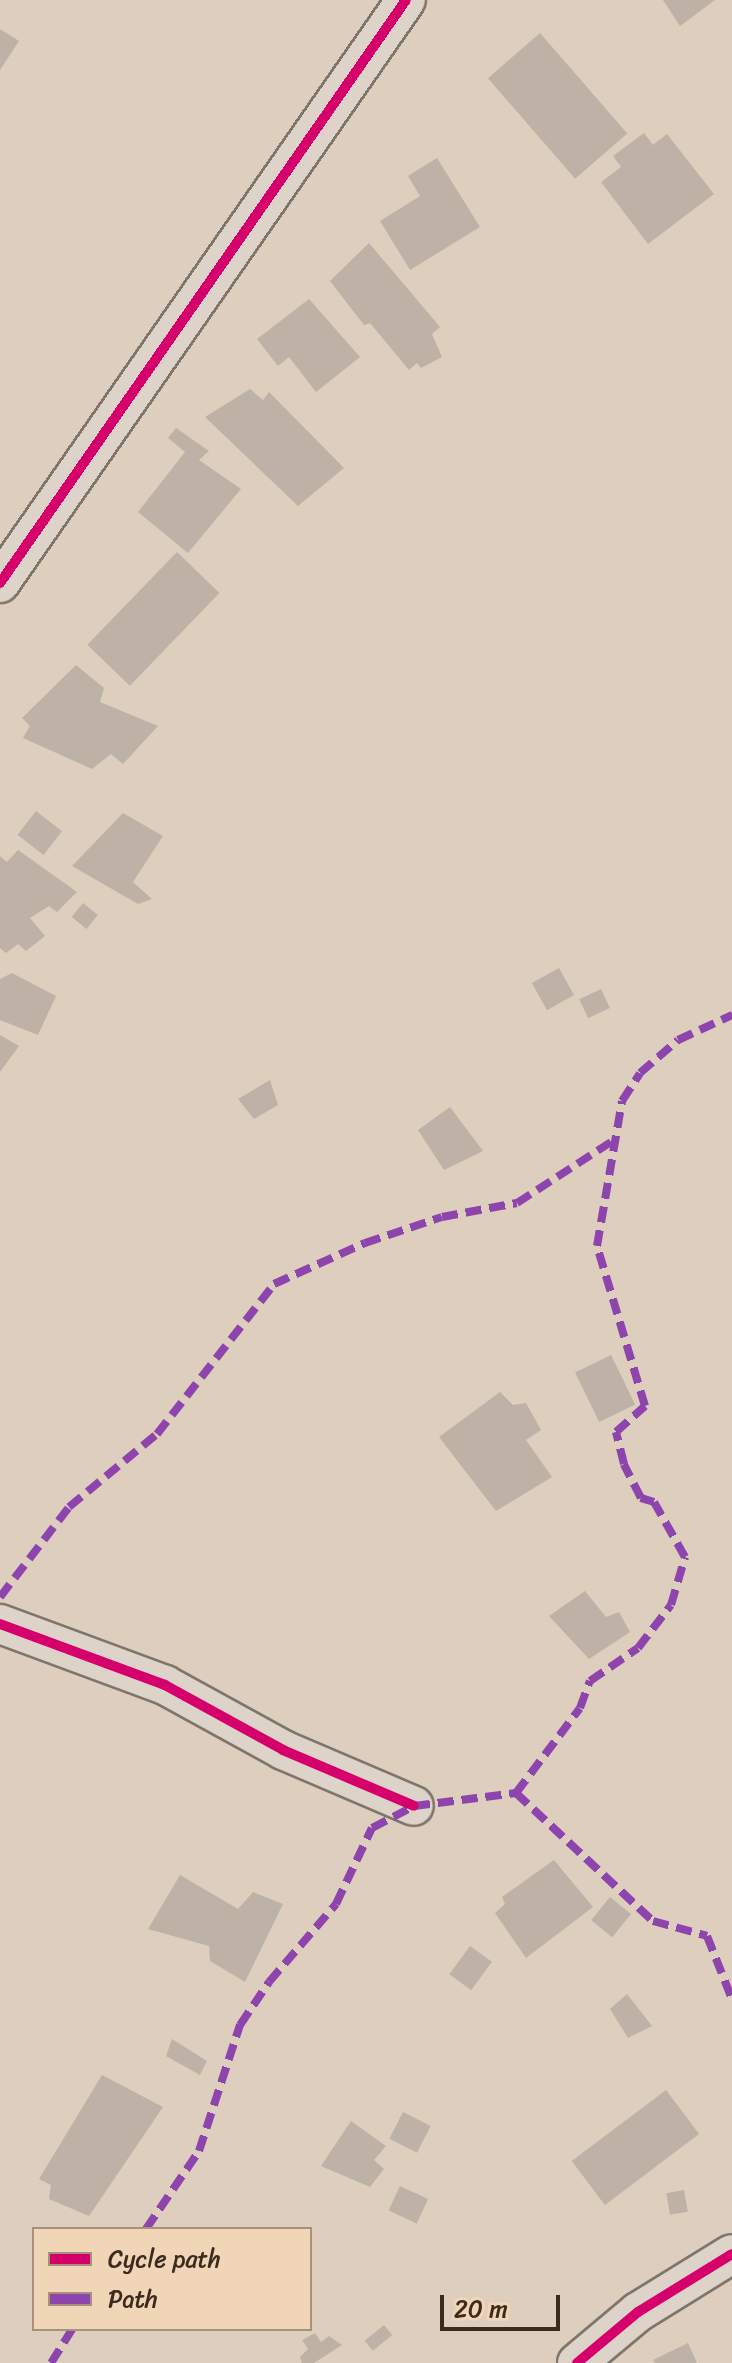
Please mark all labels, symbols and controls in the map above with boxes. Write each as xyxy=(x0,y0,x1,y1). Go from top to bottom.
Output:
legend xyxy=(32,2227,312,2331)
text: Cycle path xyxy=(108,2238,221,2280)
text: Path xyxy=(108,2278,158,2320)
scale bar xyxy=(444,2279,564,2329)
text: 20 m xyxy=(454,2288,508,2330)

